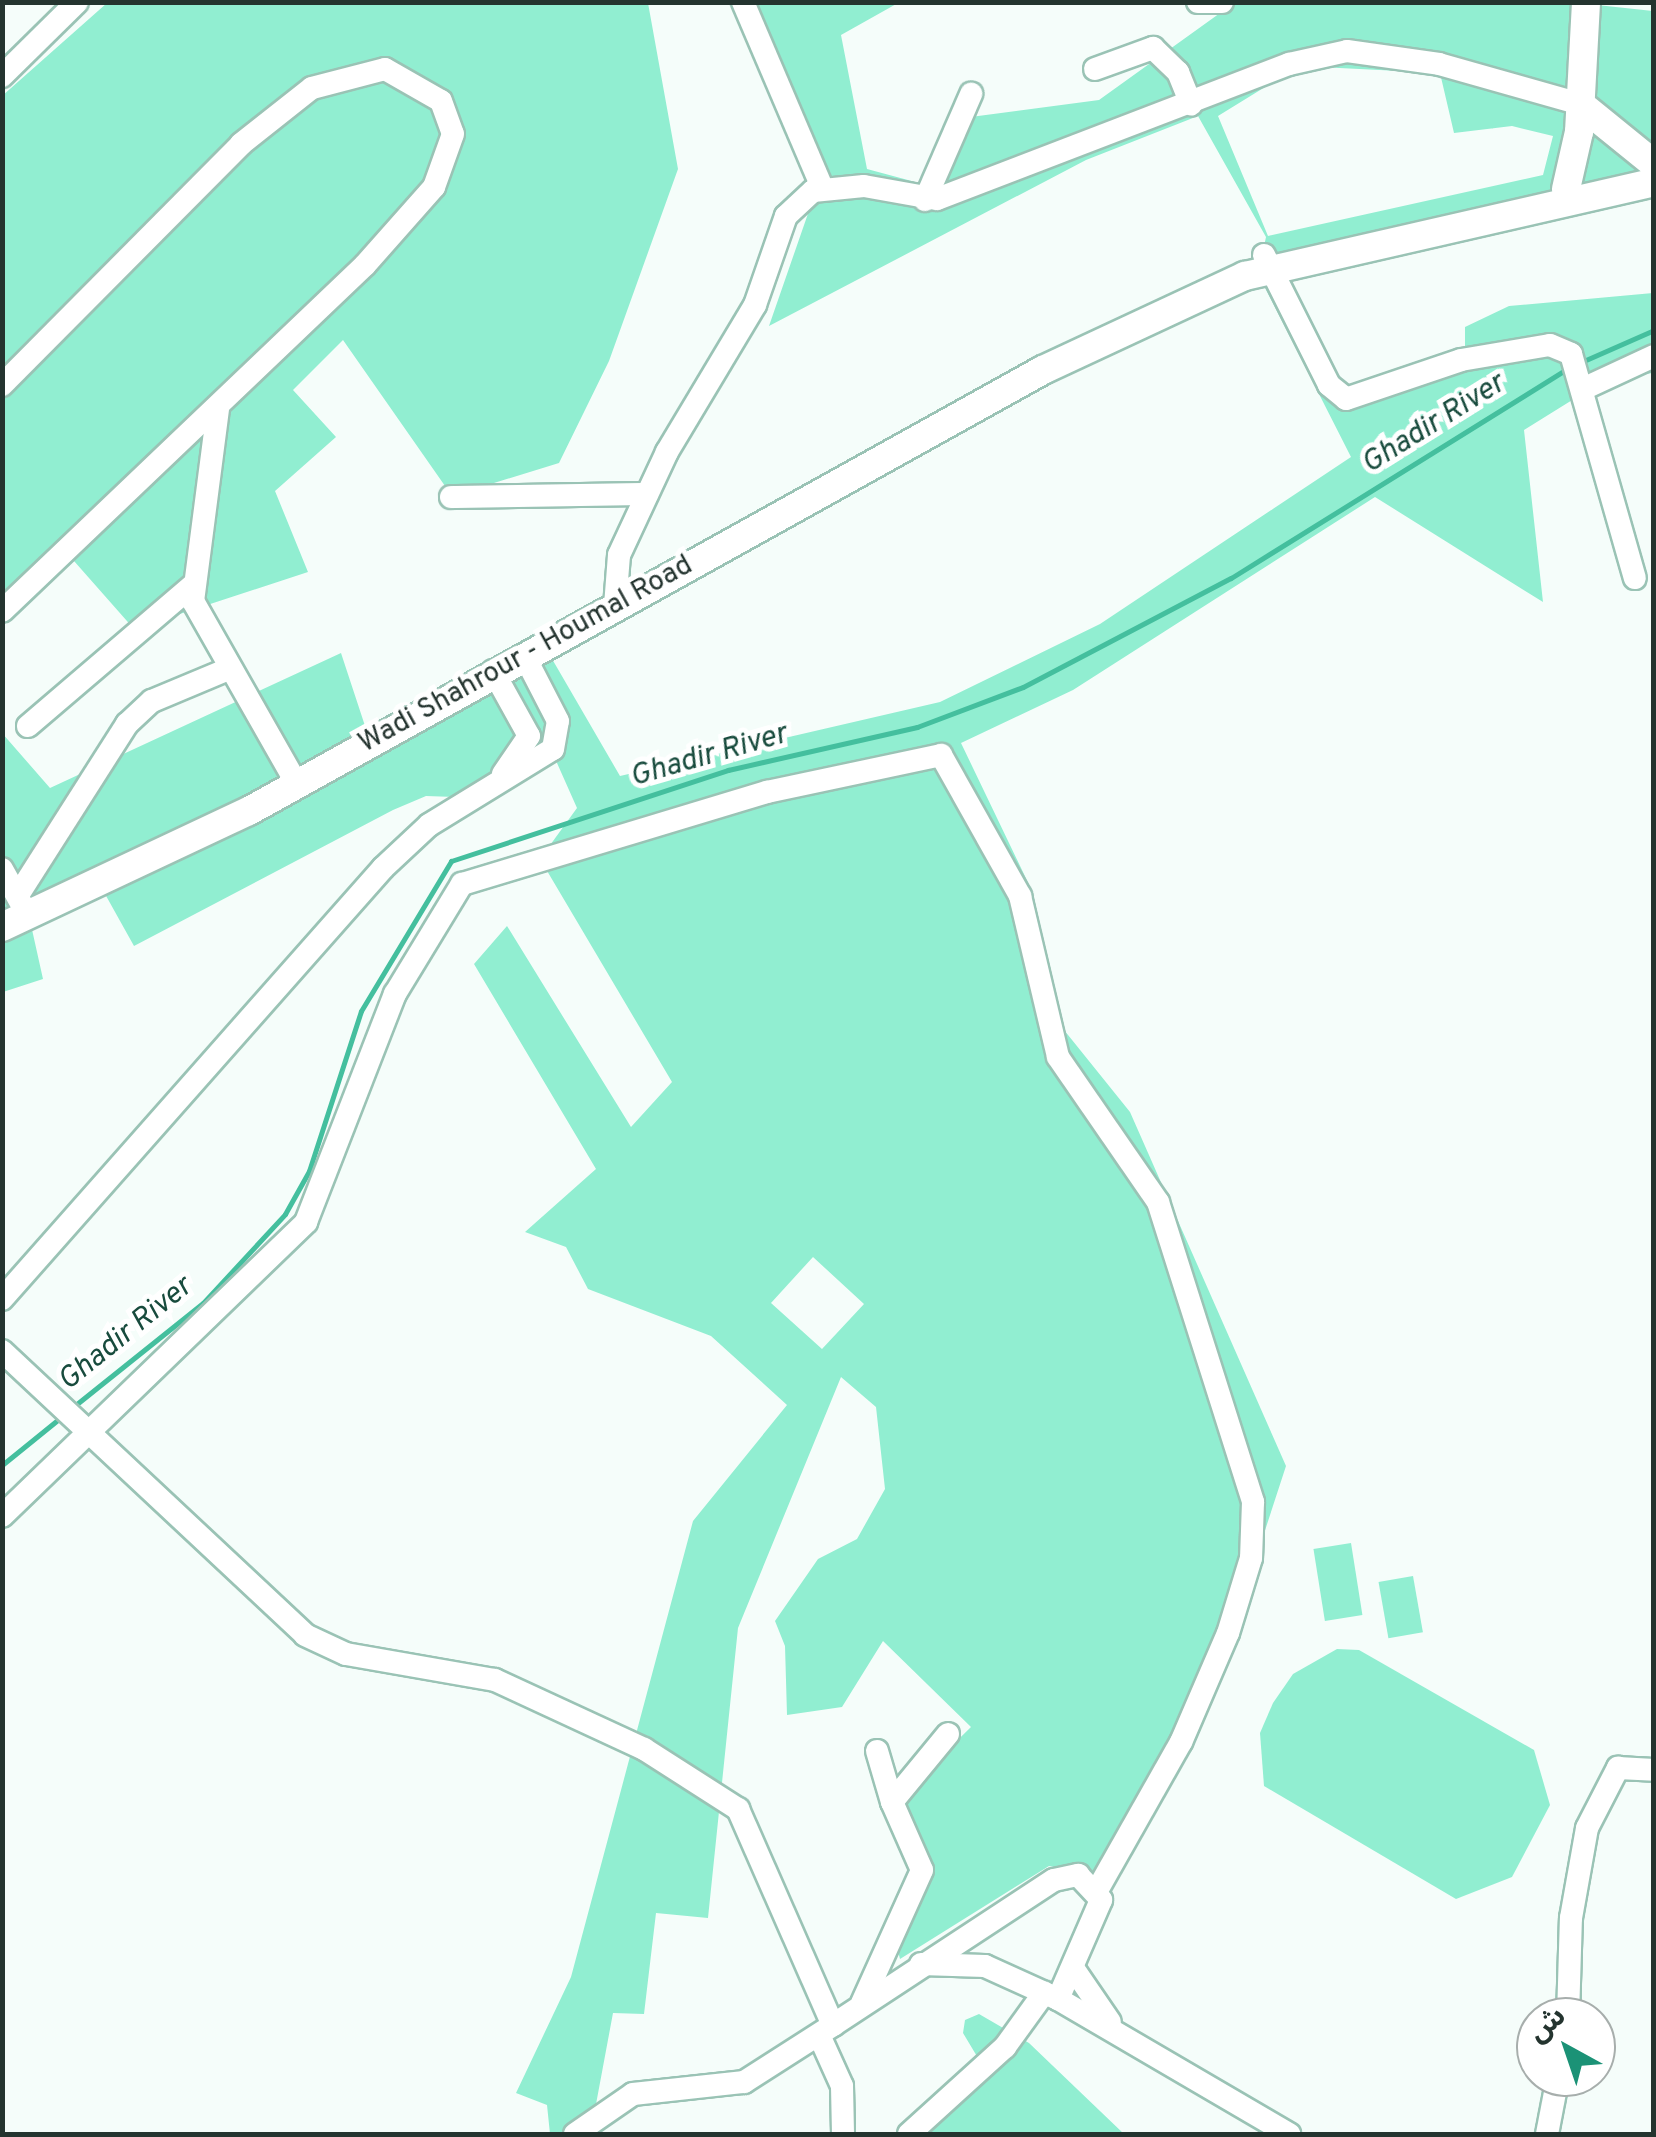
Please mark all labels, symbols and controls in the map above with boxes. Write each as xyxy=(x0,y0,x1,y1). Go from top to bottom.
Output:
water label: Ghadir River xyxy=(1356,367,1512,483)
street label: Wadi Shahrour - Houmal Road xyxy=(353,549,699,761)
water label: Ghadir River xyxy=(626,717,792,797)
water label: Ghadir River xyxy=(52,1270,200,1400)
north arrow xyxy=(1516,1997,1616,2097)
text: ش xyxy=(1522,1999,1574,2052)

